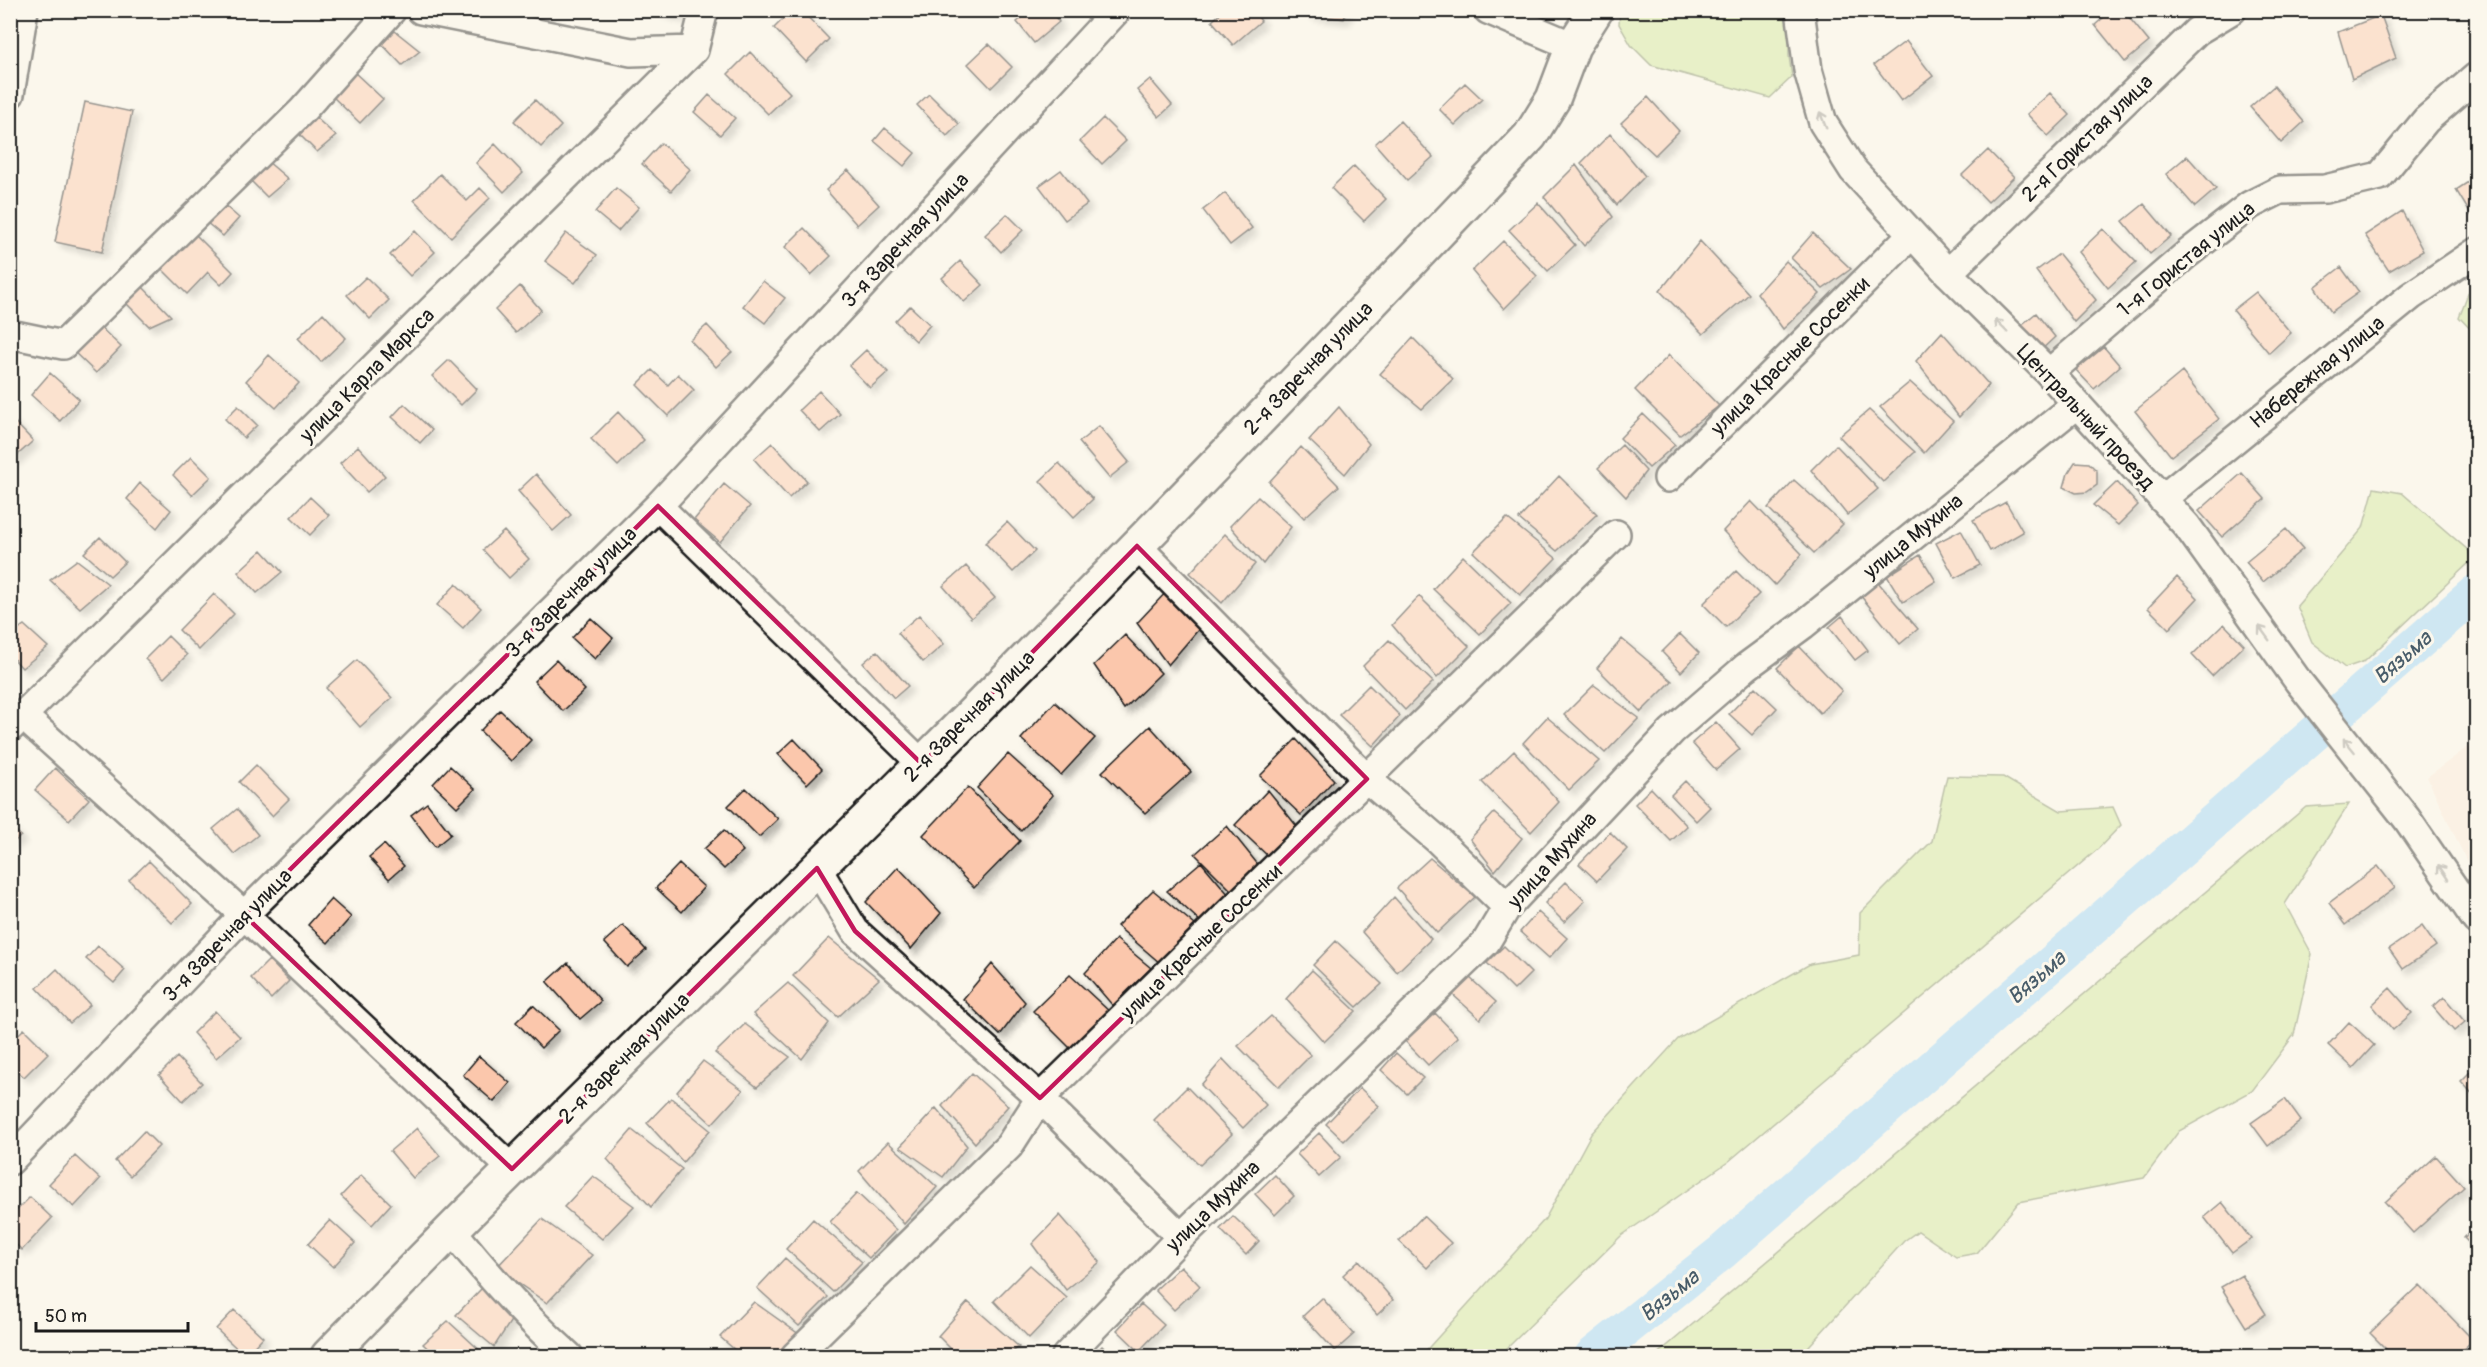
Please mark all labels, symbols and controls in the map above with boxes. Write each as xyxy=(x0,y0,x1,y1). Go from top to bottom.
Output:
street label: 2-я Гористая улица xyxy=(2016,69,2159,208)
one-way arrow xyxy=(1817,111,1828,130)
street label: 3-я Заречная улица xyxy=(836,167,975,314)
street label: 1-я Гористая улица xyxy=(2112,196,2261,323)
street label: улица Красные Сосенки xyxy=(1704,271,1876,442)
street label: 2-я Заречная улица xyxy=(1238,296,1379,441)
street label: улица Карла Маркса xyxy=(293,302,441,449)
street label: Набережная улица xyxy=(2245,310,2390,435)
one-way arrow xyxy=(1994,318,2009,333)
street label: Центральный проезд xyxy=(2011,339,2161,496)
street label: улица Мухина xyxy=(1857,488,1969,586)
street label: 3-я Заречная улица xyxy=(500,521,643,664)
water label: Вязьма xyxy=(2368,624,2439,691)
one-way arrow xyxy=(2257,626,2270,642)
street label: 2-я Заречная улица xyxy=(898,645,1041,788)
one-way arrow xyxy=(2342,738,2356,753)
street label: улица Мухина xyxy=(1501,806,1603,915)
street label: улица Красные Сосенки xyxy=(1114,858,1288,1027)
street label: 3-я Заречная улица xyxy=(157,863,298,1008)
one-way arrow xyxy=(2437,864,2449,880)
water label: Вязьма xyxy=(2002,944,2073,1011)
street label: 2-я Заречная улица xyxy=(553,987,696,1130)
street label: улица Мухина xyxy=(1160,1155,1266,1259)
water label: Вязьма xyxy=(1634,1262,1706,1328)
scale bar xyxy=(36,1295,188,1333)
text: 50 m xyxy=(45,1305,87,1328)

